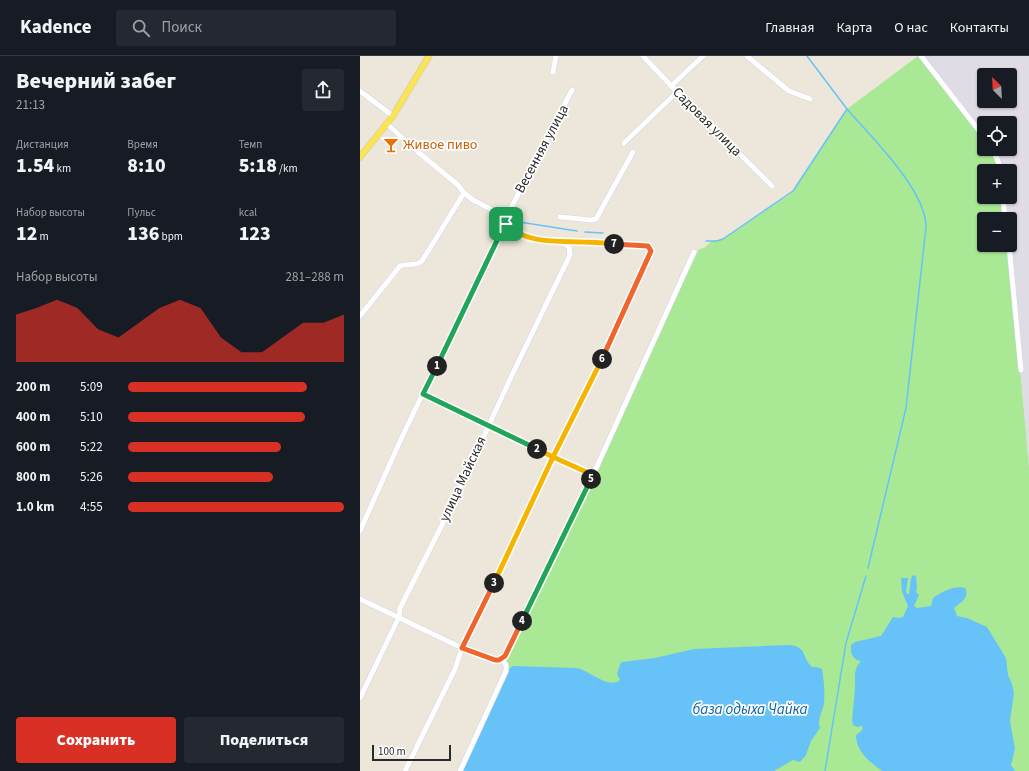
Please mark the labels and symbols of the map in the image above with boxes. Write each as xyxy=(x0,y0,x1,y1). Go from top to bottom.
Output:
north arrow xyxy=(977,68,1017,108)
street label: Садовая улица xyxy=(668,83,746,161)
street label: Весенняя улица xyxy=(510,101,574,197)
place label: Живое пиво xyxy=(403,135,477,155)
bar icon: Живое пиво xyxy=(382,136,400,154)
pin xyxy=(489,207,523,241)
pin: 7 xyxy=(604,234,624,254)
pin: 6 xyxy=(592,349,612,369)
pin: 1 xyxy=(427,356,447,376)
street label: улица Майская xyxy=(434,433,492,525)
pin: 2 xyxy=(527,439,547,459)
pin: 5 xyxy=(581,469,601,489)
pin: 3 xyxy=(484,573,504,593)
pin: 4 xyxy=(512,611,532,631)
water label: база одыха Чайка xyxy=(692,699,808,720)
scale bar xyxy=(372,743,451,762)

